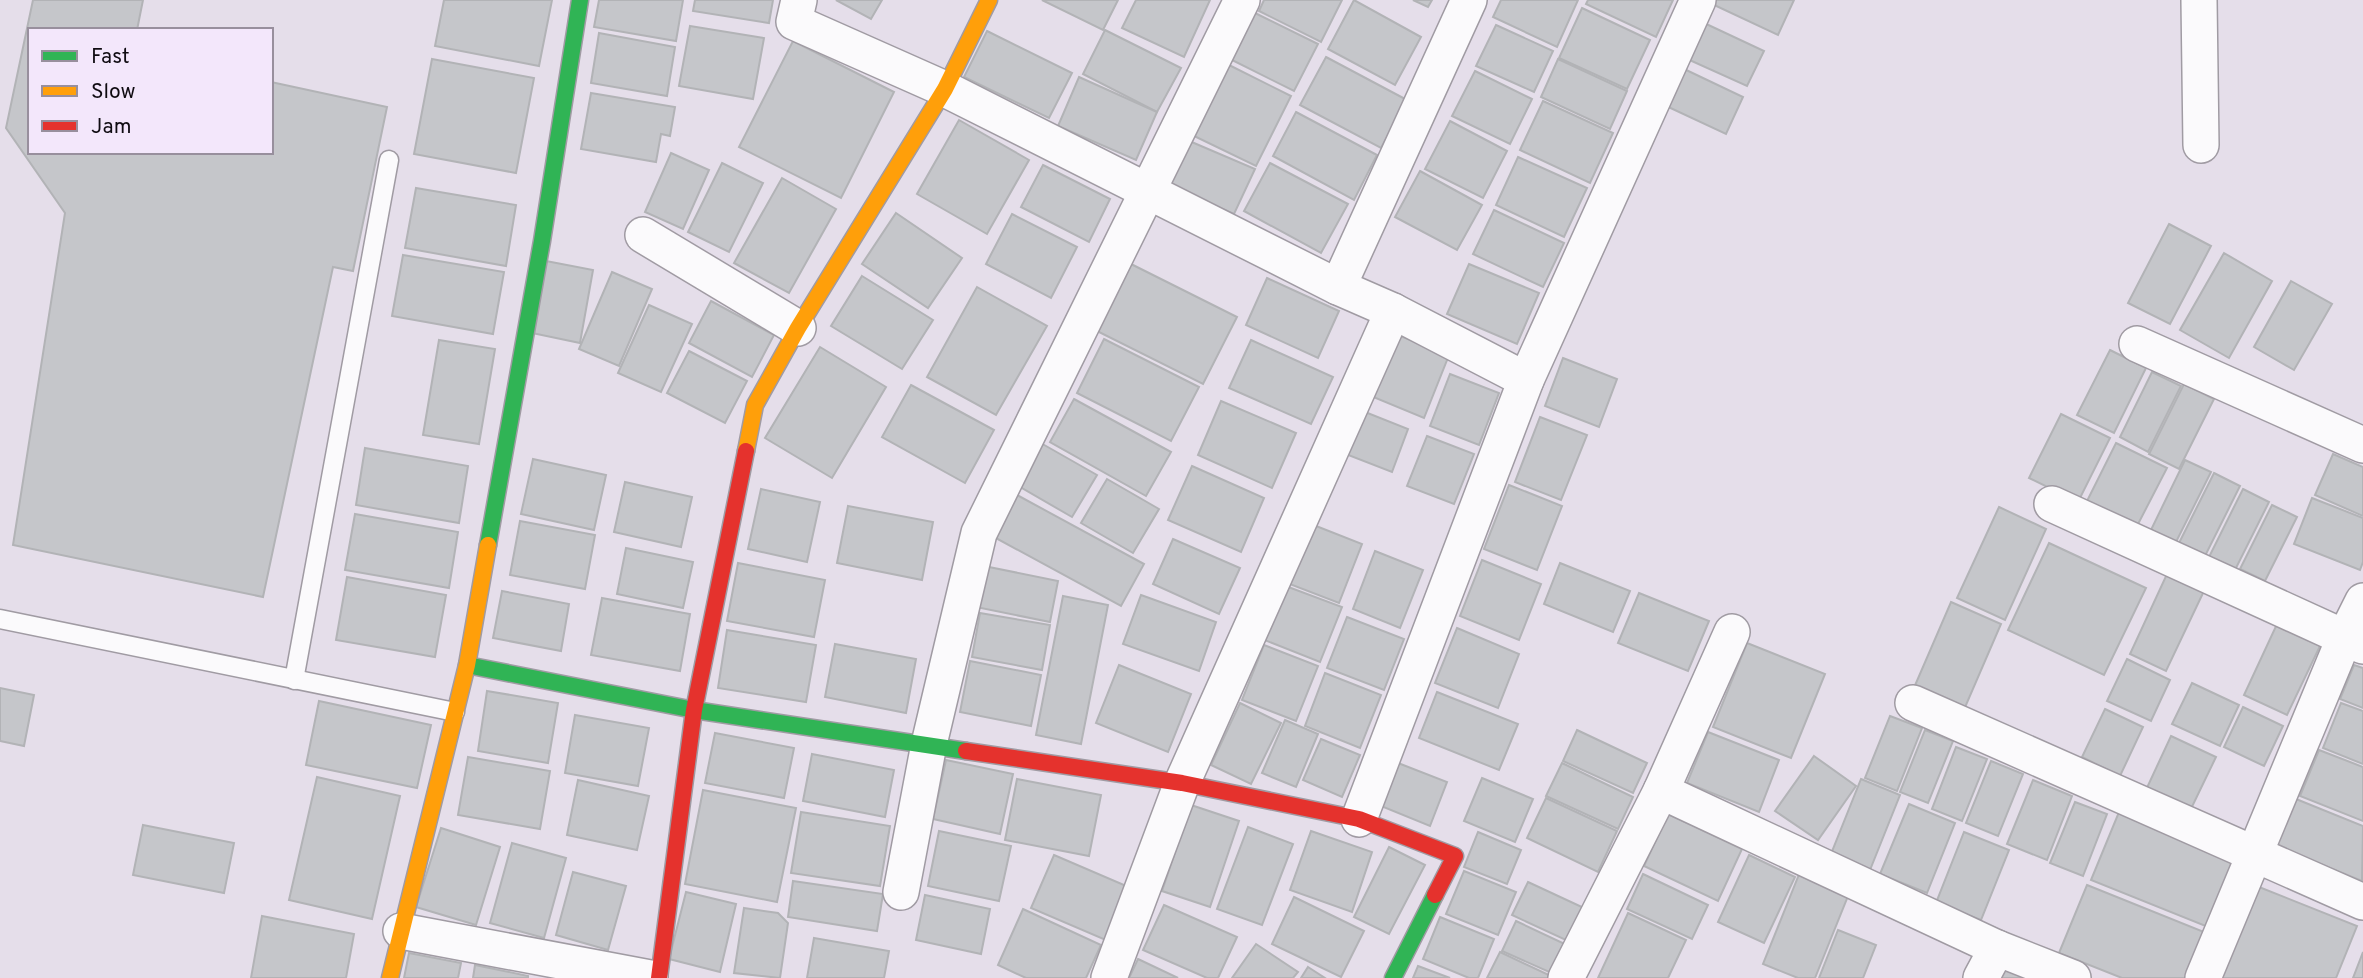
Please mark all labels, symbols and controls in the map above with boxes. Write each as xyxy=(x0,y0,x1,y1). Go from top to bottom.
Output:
legend xyxy=(28,28,273,154)
text: Fast xyxy=(91,44,130,71)
text: Slow xyxy=(91,79,136,106)
text: Jam xyxy=(91,114,132,141)

